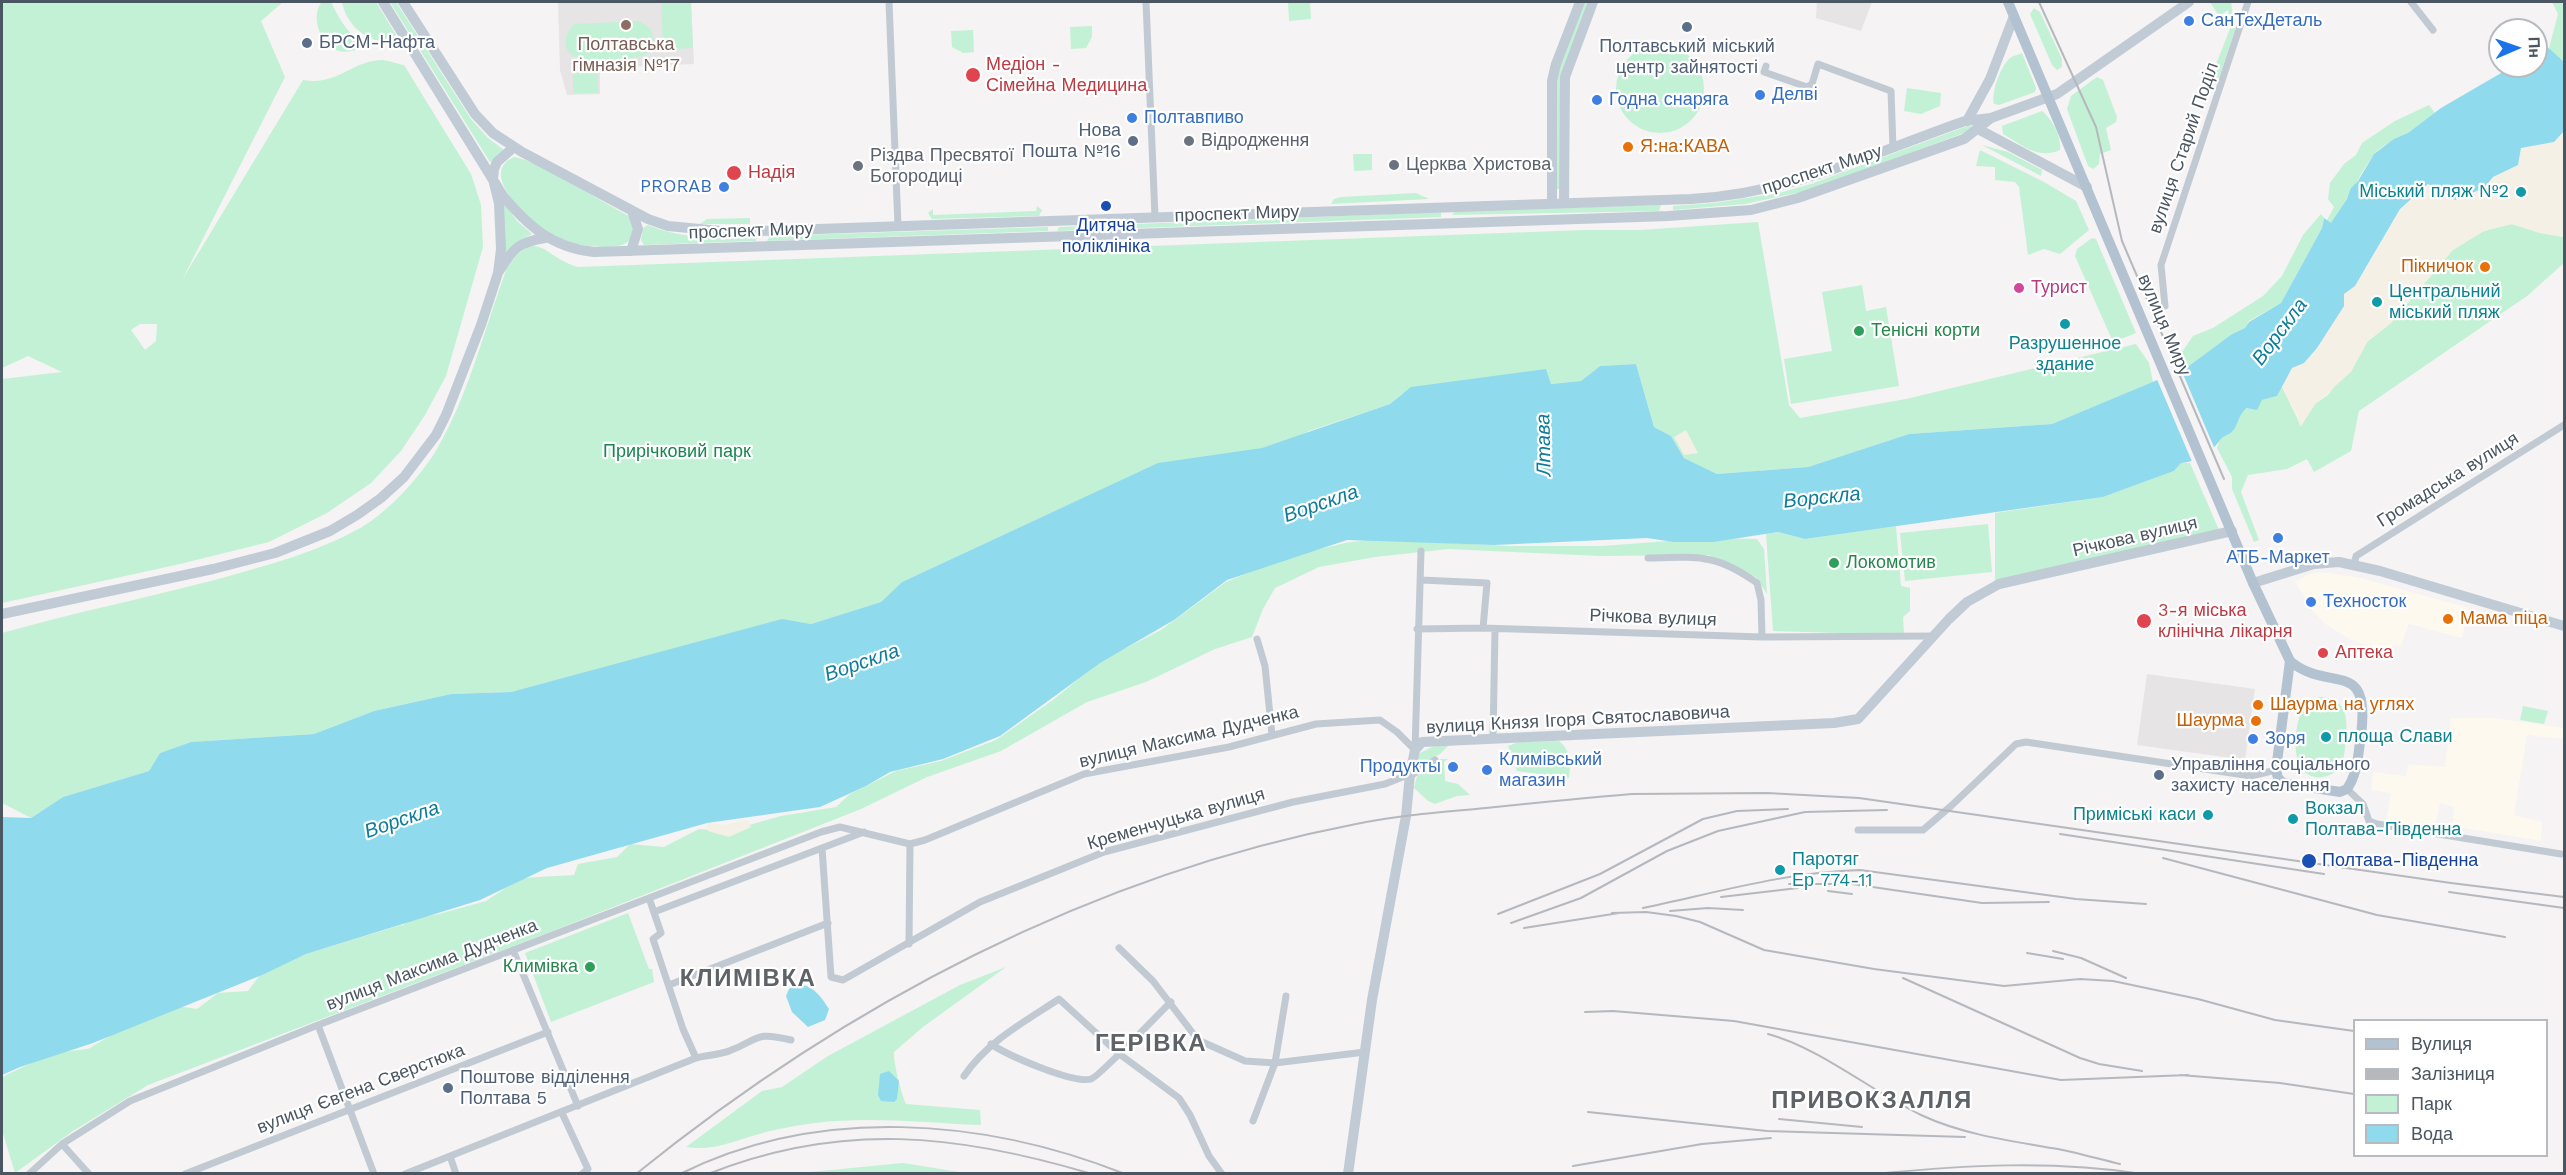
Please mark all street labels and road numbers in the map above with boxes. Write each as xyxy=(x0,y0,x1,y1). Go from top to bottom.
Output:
street label: вулиця Старий Поділ xyxy=(2145,60,2223,236)
street label: проспект Миру xyxy=(1759,140,1885,200)
street label: проспект Миру xyxy=(1174,201,1300,227)
street label: проспект Миру xyxy=(688,218,814,244)
street label: вулиця Миру xyxy=(2133,271,2195,379)
street label: Громадська вулиця xyxy=(2373,428,2523,532)
street label: Річкова вулиця xyxy=(2071,512,2199,562)
street label: Річкова вулиця xyxy=(1589,605,1717,631)
street label: вулиця Максима Дудченка xyxy=(1077,701,1301,773)
street label: вулиця Князя Ігоря Святославовича xyxy=(1426,701,1730,739)
street label: Кременчуцька вулиця xyxy=(1085,783,1267,855)
street label: вулиця Максима Дудченка xyxy=(323,915,541,1015)
street label: вулиця Євгена Сверстюка xyxy=(254,1039,468,1139)

